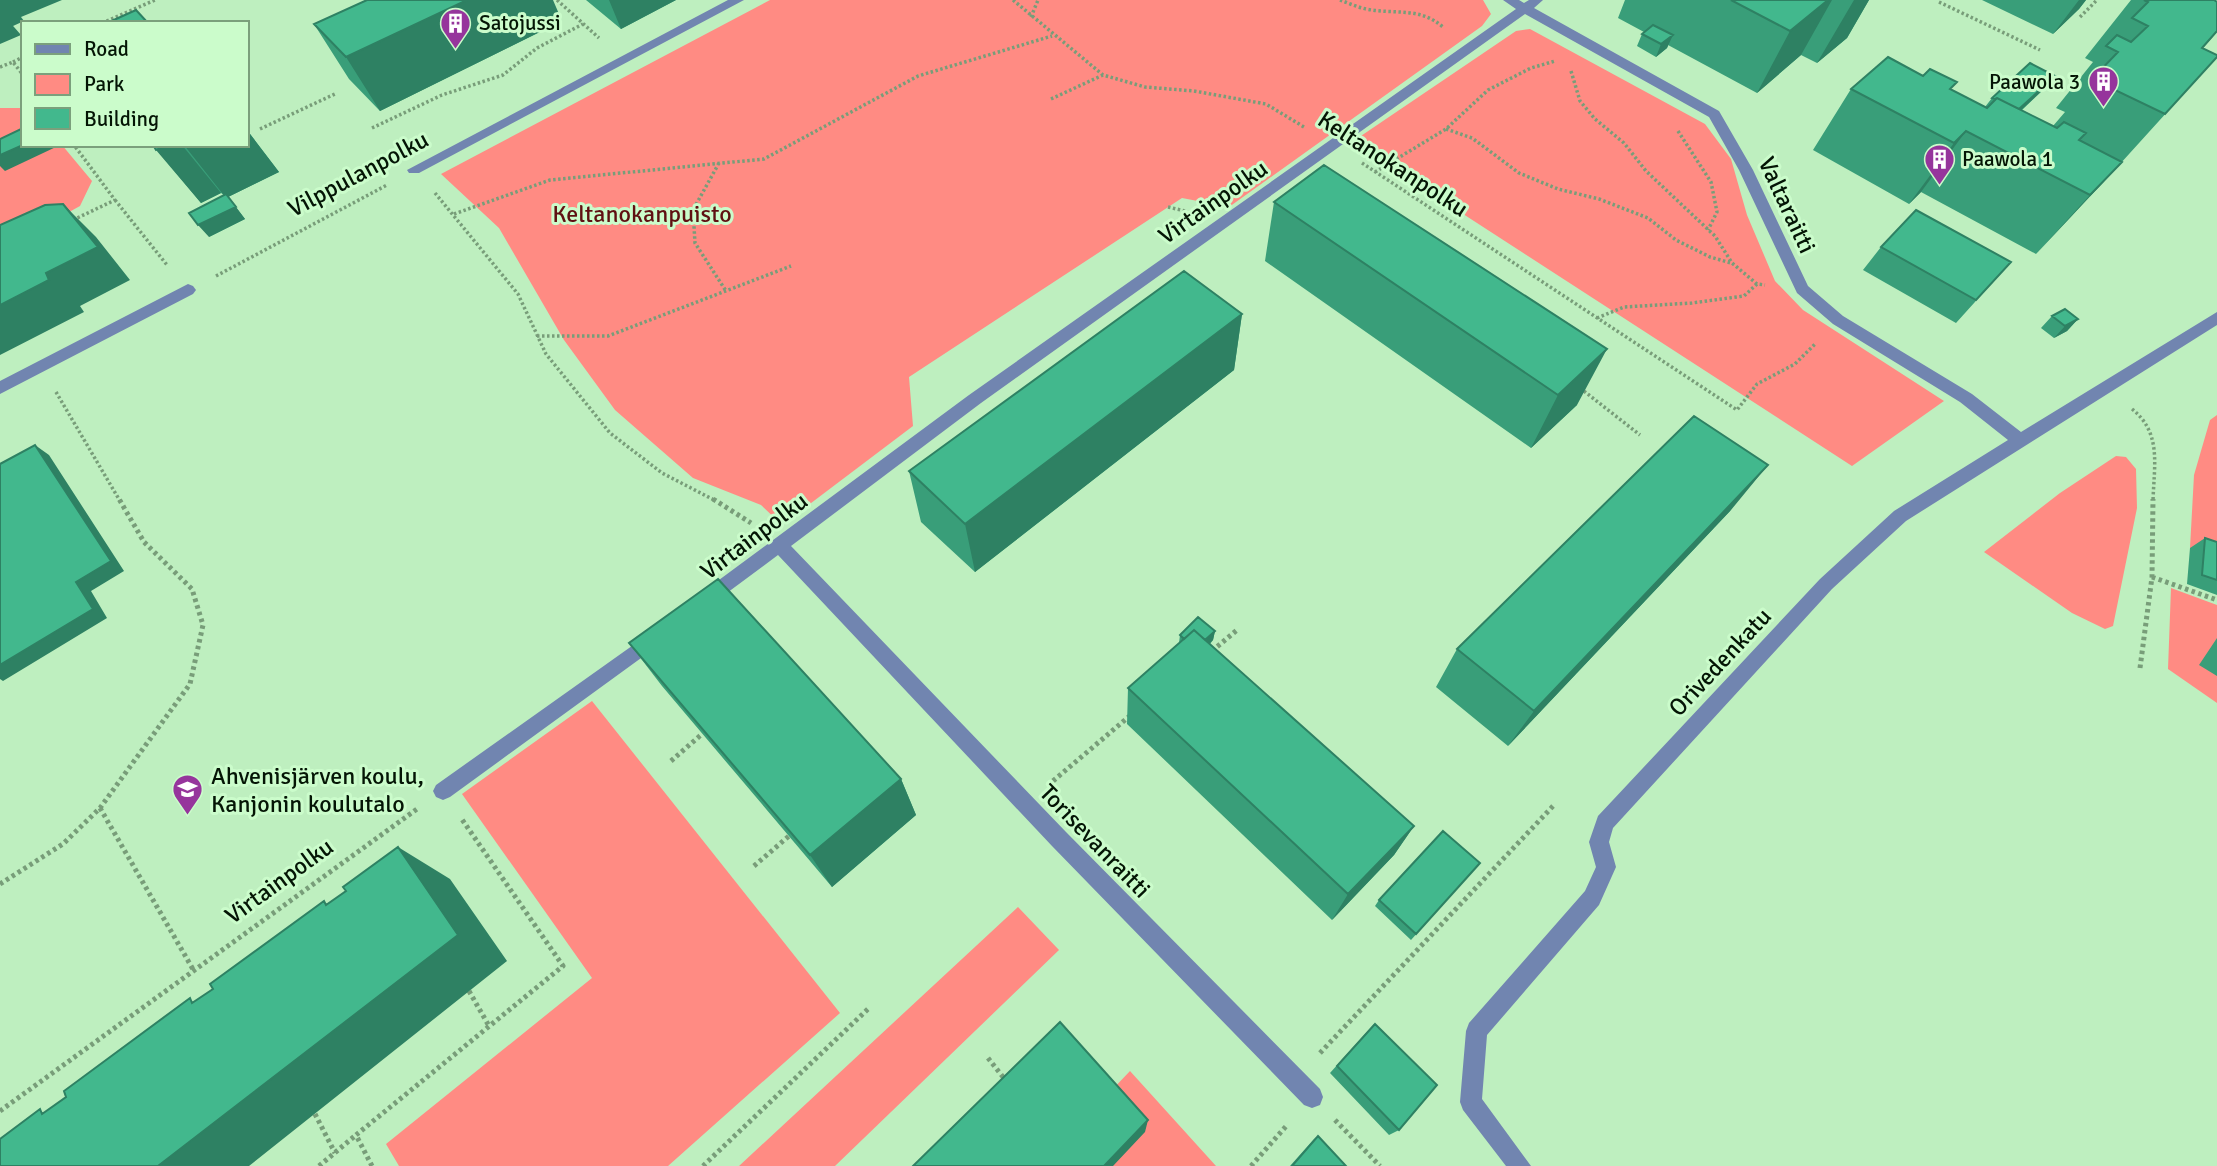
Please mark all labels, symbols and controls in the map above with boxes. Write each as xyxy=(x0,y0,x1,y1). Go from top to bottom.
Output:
building icon: Satojussi xyxy=(439,6,473,50)
place label: Satojussi xyxy=(479,10,561,36)
legend xyxy=(21,21,248,147)
text: Road xyxy=(84,36,129,62)
building icon: Paawola 3 xyxy=(2086,65,2120,109)
place label: Paawola 3 xyxy=(1989,69,2080,95)
text: Park xyxy=(84,71,125,97)
street label: Keltanokanpolku xyxy=(1312,104,1474,224)
text: Building xyxy=(84,106,159,132)
street label: Vilppulanpolku xyxy=(282,124,434,224)
building icon: Paawola 1 xyxy=(1922,142,1956,186)
place label: Paawola 1 xyxy=(1962,146,2053,172)
street label: Valtaraitti xyxy=(1752,152,1822,258)
street label: Virtainpolku xyxy=(1152,153,1274,251)
park label: Keltanokanpuisto xyxy=(552,199,732,229)
street label: Virtainpolku xyxy=(694,486,814,586)
street label: Orivedenkatu xyxy=(1662,602,1778,722)
place label: Ahvenisjärven koulu, Kanjonin koulutalo xyxy=(211,761,424,819)
school or university icon: Ahvenisjärven koulu, Kanjonin koulutalo xyxy=(171,773,205,817)
street label: Torisevanraitti xyxy=(1033,778,1157,904)
street label: Virtainpolku xyxy=(219,832,339,930)

